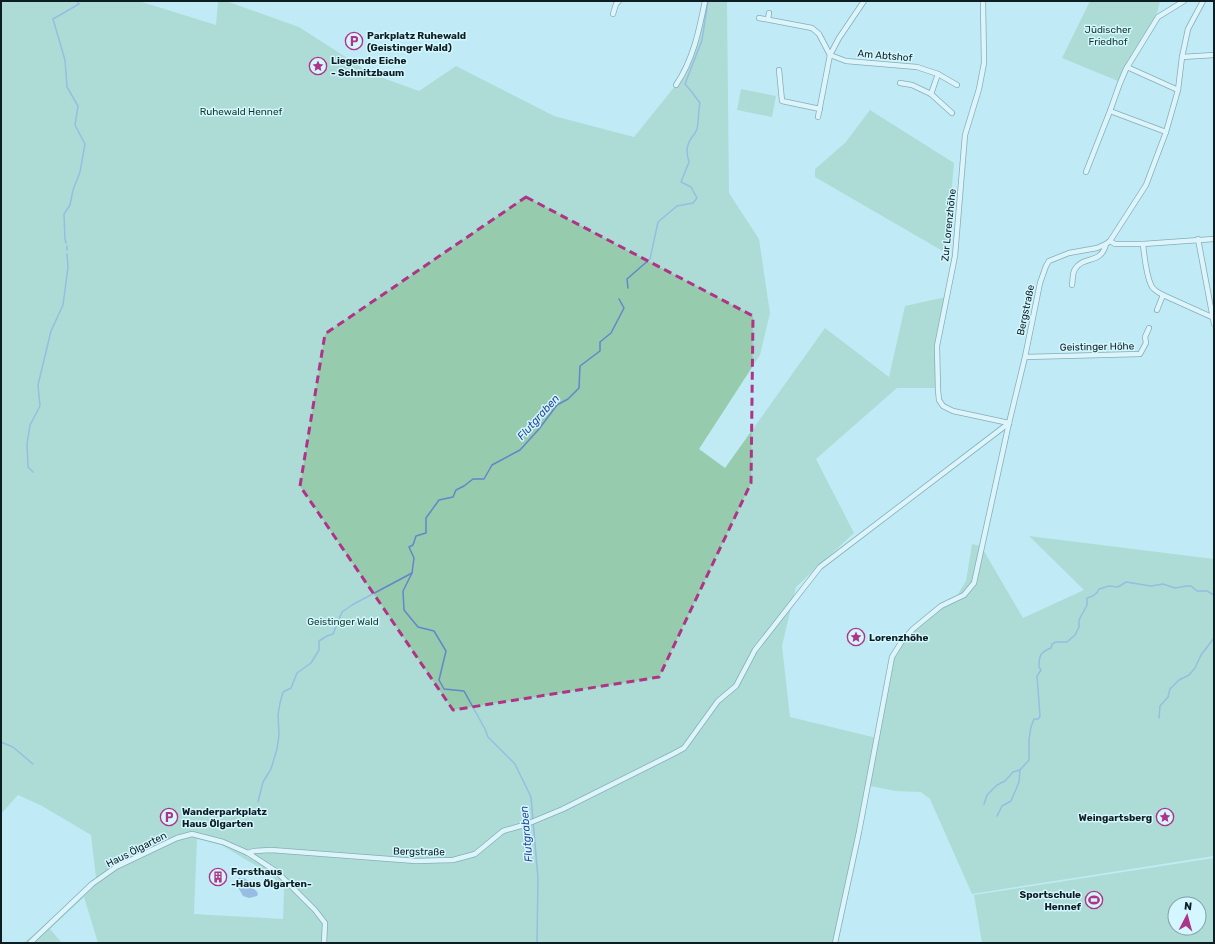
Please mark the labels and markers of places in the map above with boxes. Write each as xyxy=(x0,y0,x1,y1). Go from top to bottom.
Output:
place label: Parkplatz Ruhewald (Geistinger Wald) xyxy=(367,30,466,54)
parking icon: Parkplatz Ruhewald (Geistinger Wald) xyxy=(344,31,364,51)
place label: Liegende Eiche - Schnitzbaum xyxy=(331,55,407,79)
place icon: Liegende Eiche - Schnitzbaum xyxy=(308,56,328,76)
place icon: Lorenzhöhe xyxy=(846,627,866,647)
place label: Lorenzhöhe xyxy=(869,632,929,644)
place label: Wanderparkplatz Haus Ölgarten xyxy=(182,806,268,830)
parking icon: Wanderparkplatz Haus Ölgarten xyxy=(159,807,179,827)
place icon: Weingartsberg xyxy=(1155,807,1175,827)
place label: Weingartsberg xyxy=(1079,812,1152,824)
place label: Forsthaus -Haus Ölgarten- xyxy=(231,866,312,890)
building icon: Forsthaus -Haus Ölgarten- xyxy=(208,867,228,887)
place label: Sportschule Hennef xyxy=(1020,889,1082,913)
sports icon: Sportschule Hennef xyxy=(1084,890,1104,910)

